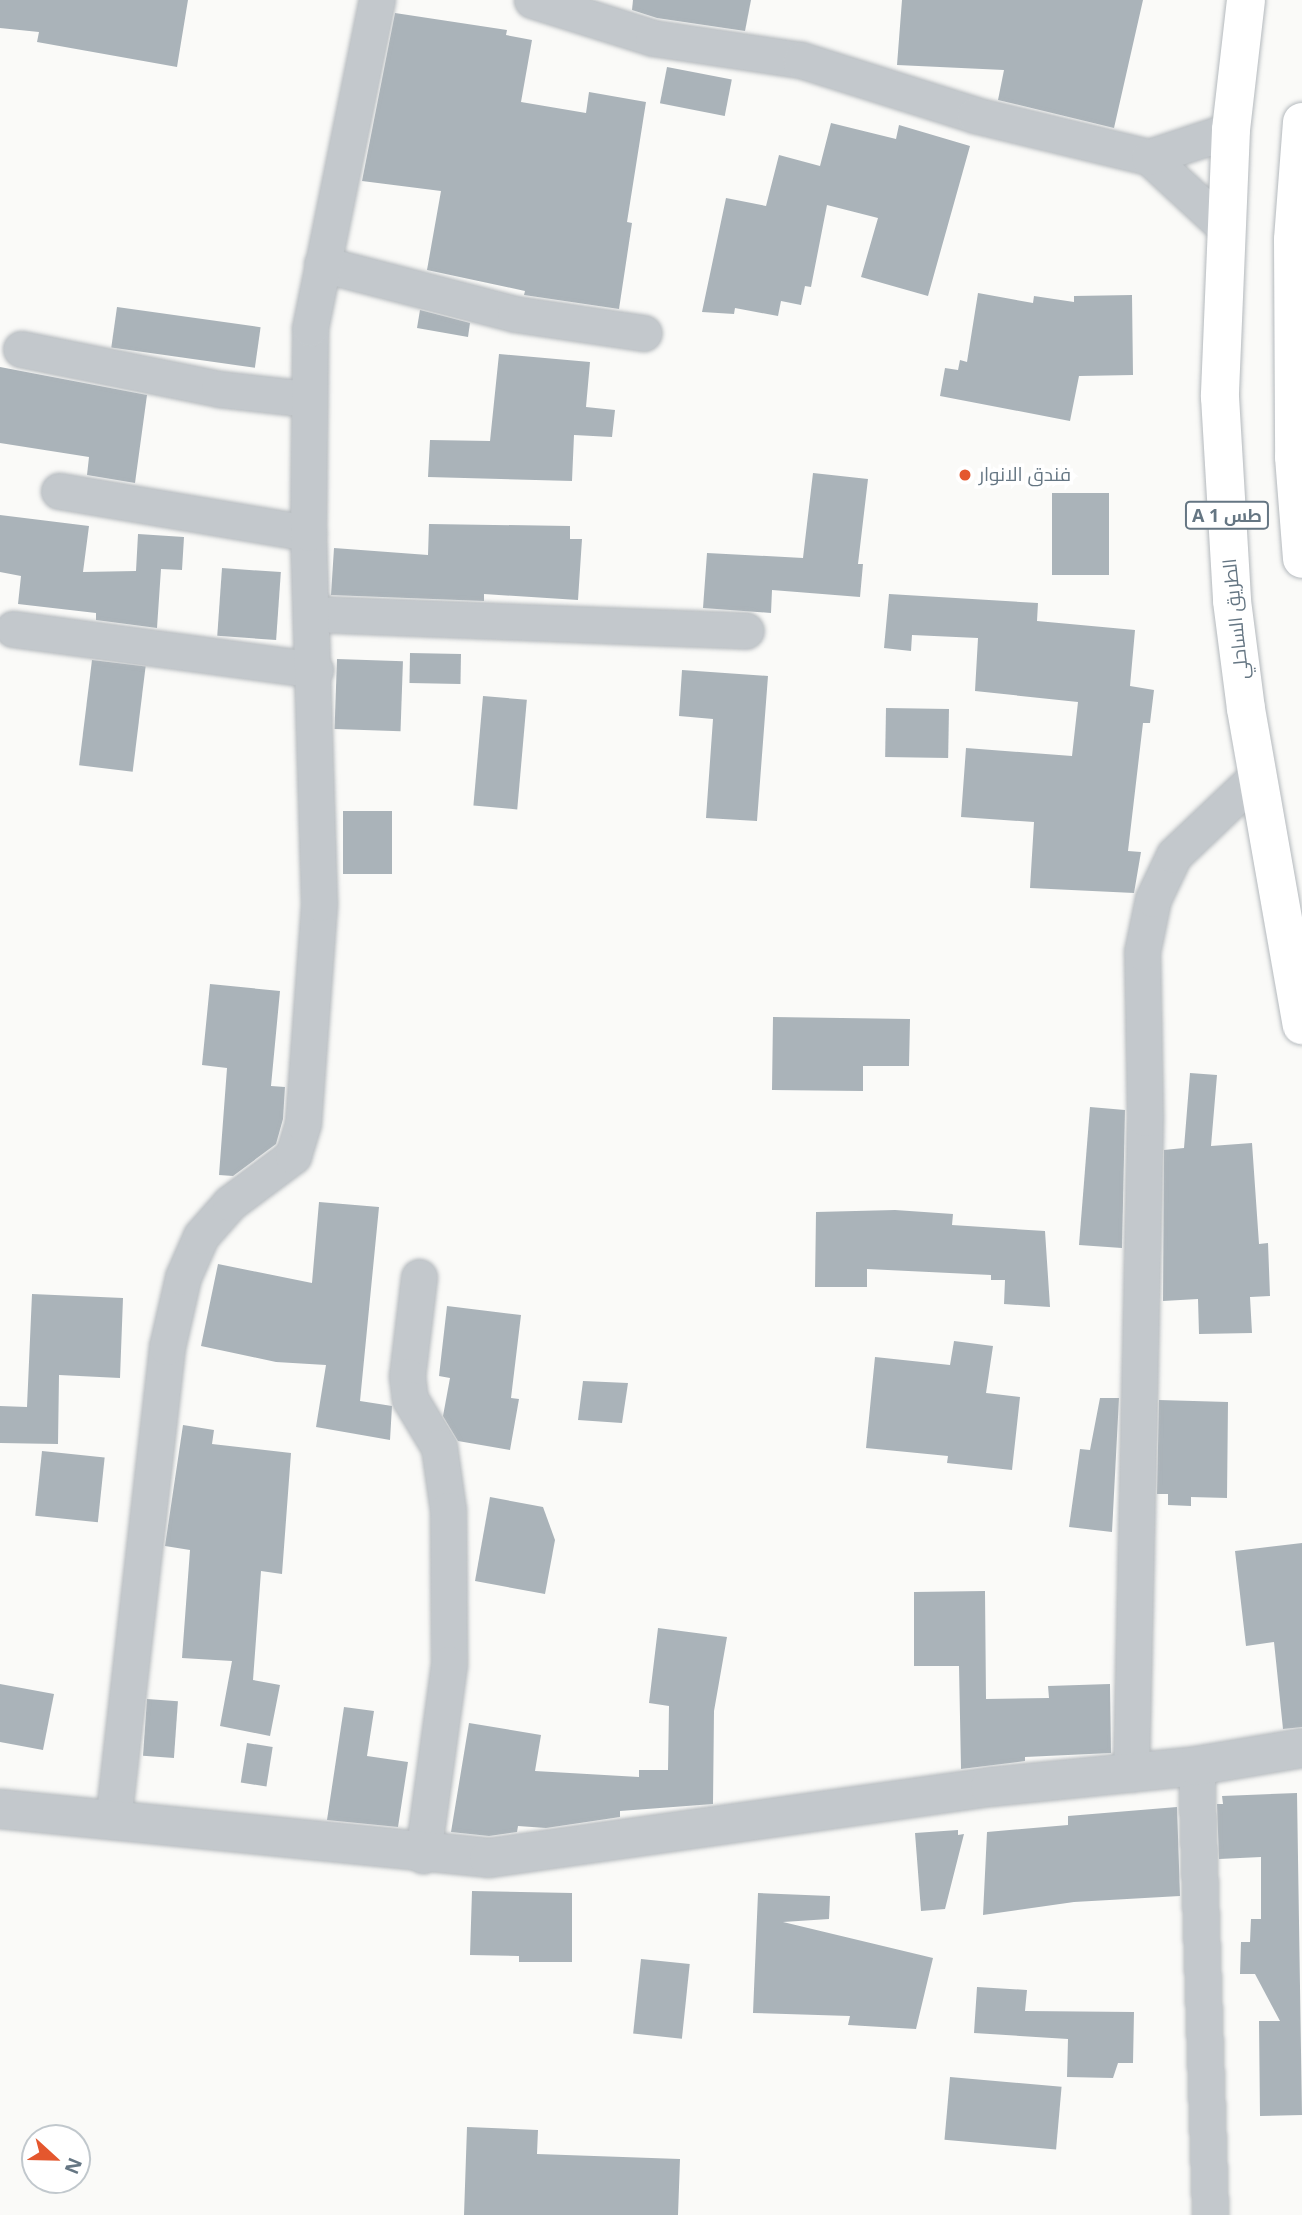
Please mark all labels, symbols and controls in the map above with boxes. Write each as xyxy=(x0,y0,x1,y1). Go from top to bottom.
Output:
place label: فندق الانوار xyxy=(979,464,1071,486)
marker: فندق الانوار xyxy=(957,467,973,483)
road number: A 1 طس xyxy=(1183,500,1271,530)
street label: الطريق الساحلي xyxy=(1218,557,1254,681)
north arrow xyxy=(21,2124,91,2194)
text: N xyxy=(59,2154,89,2178)

